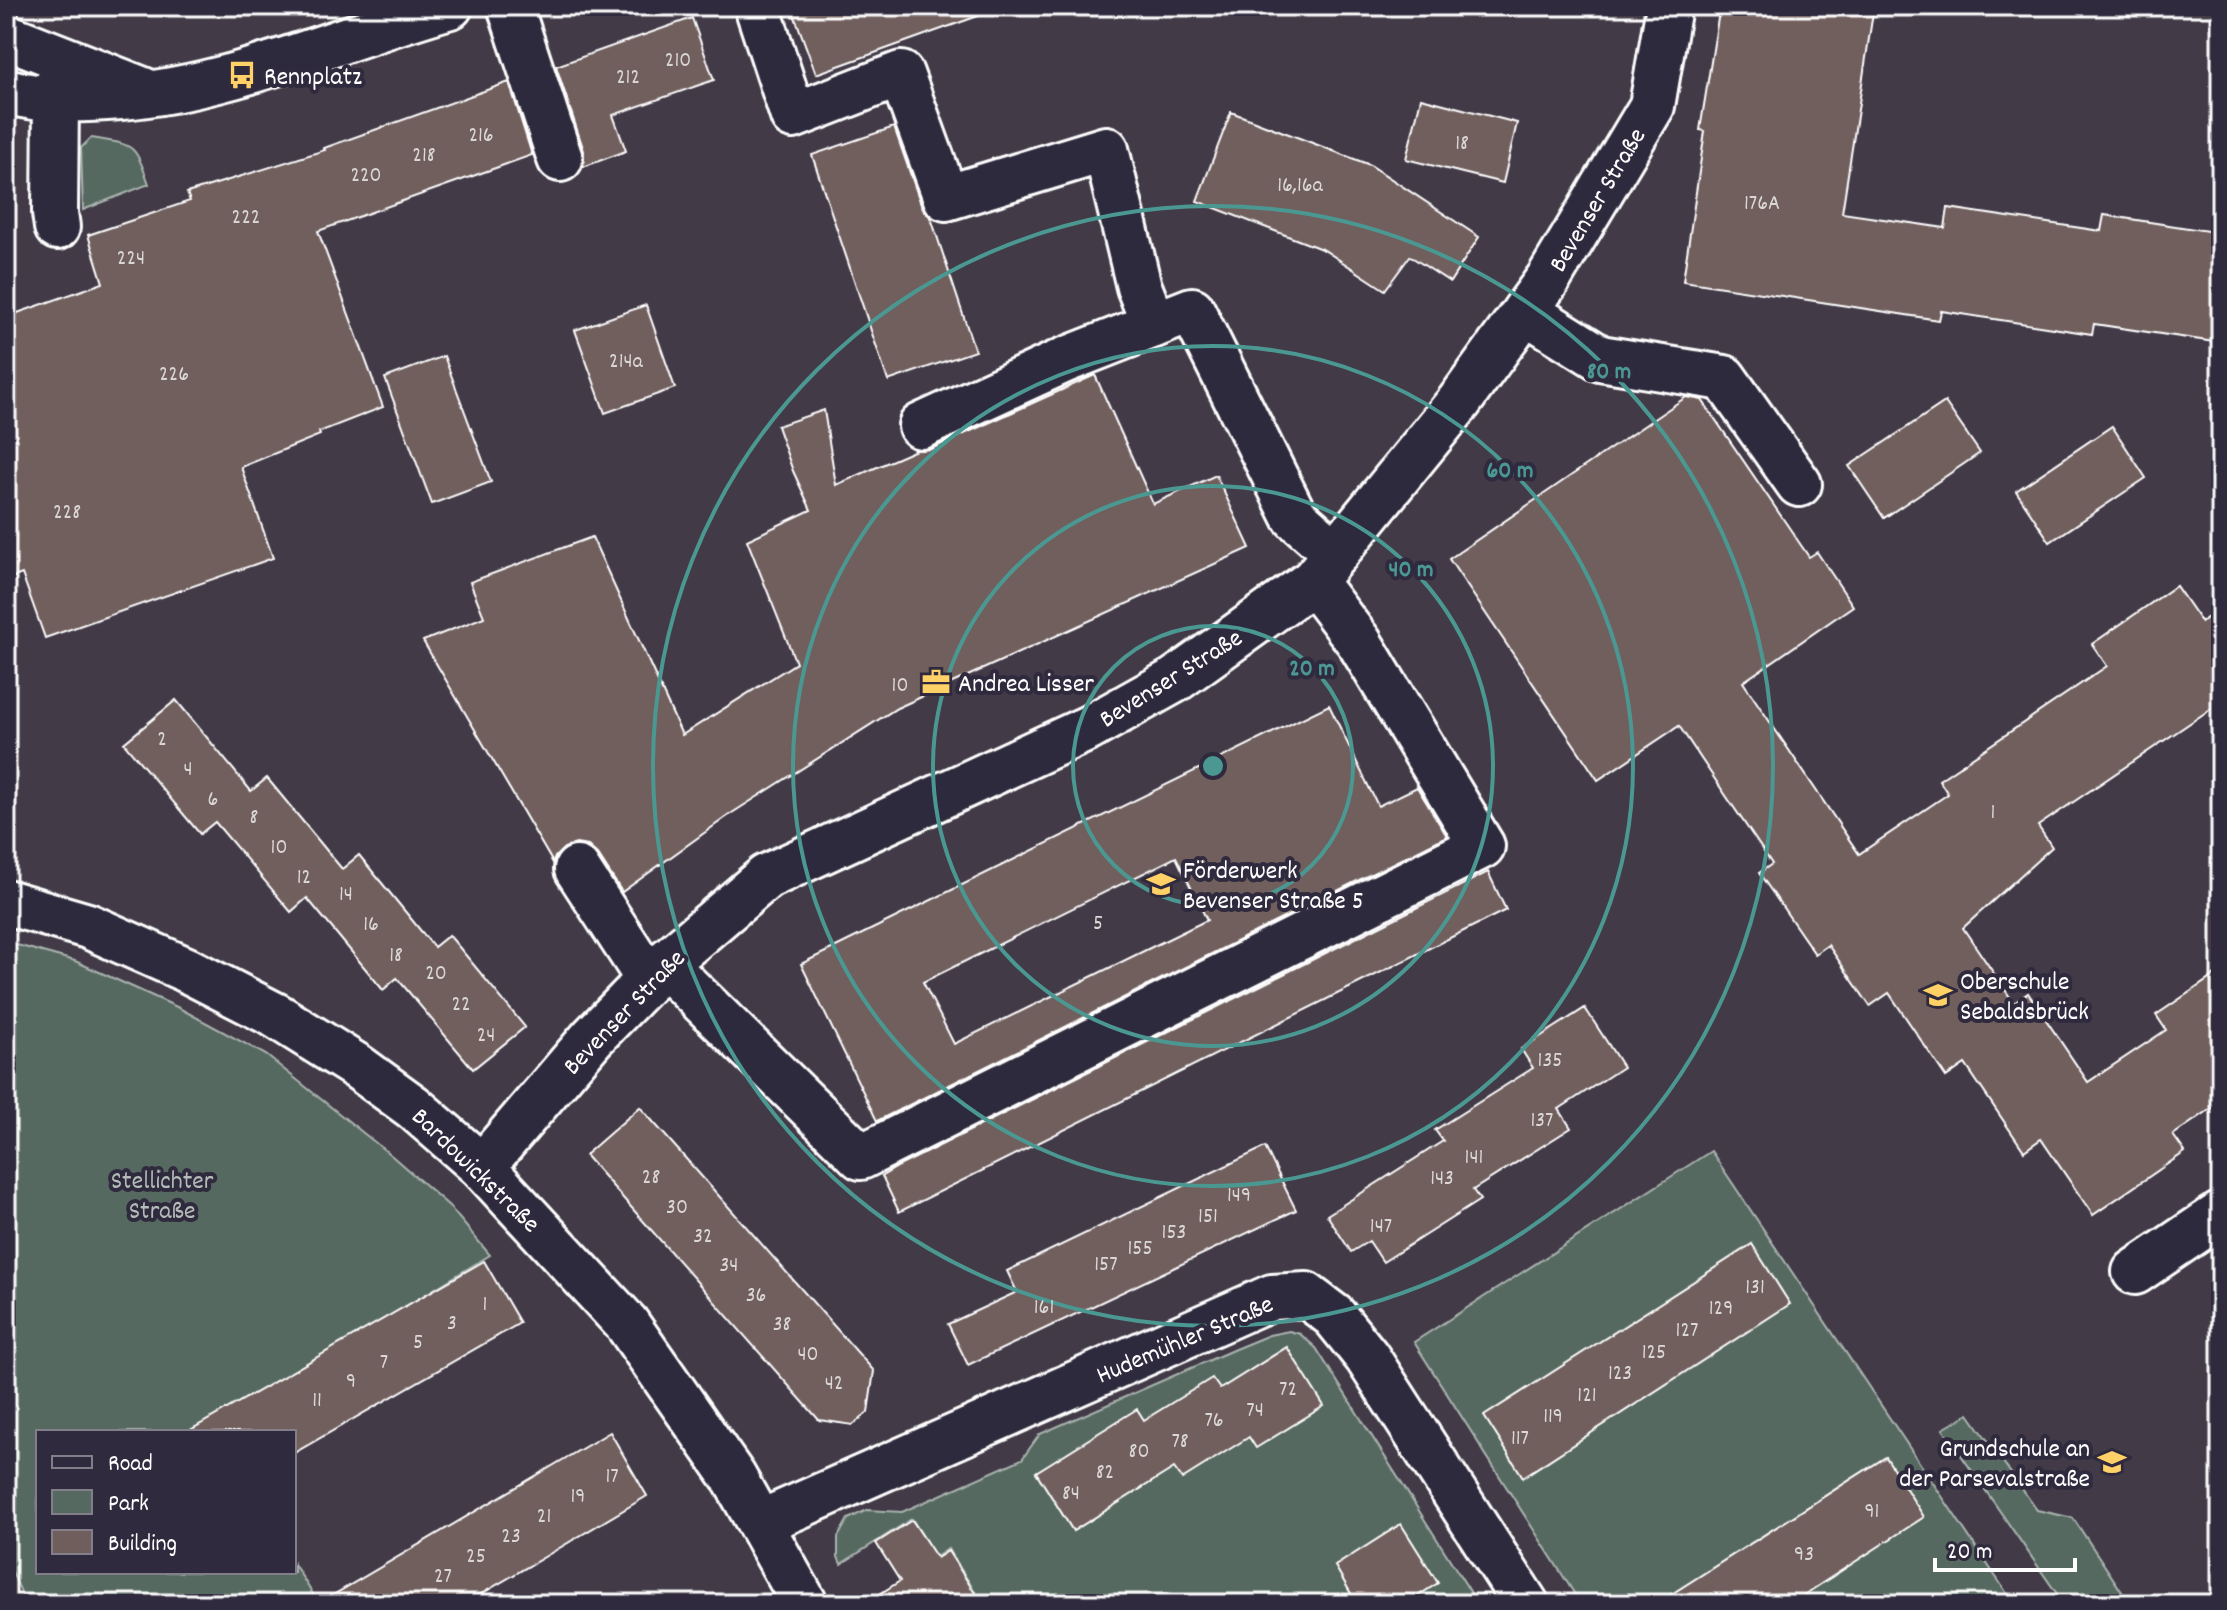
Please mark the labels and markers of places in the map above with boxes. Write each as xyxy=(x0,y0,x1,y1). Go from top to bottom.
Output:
bus stop icon: Rennplatz xyxy=(227,60,257,90)
place label: Rennplatz xyxy=(264,60,362,97)
office icon: Andrea Lisser xyxy=(921,667,951,697)
place label: Andrea Lisser xyxy=(958,667,1094,704)
centre of rings xyxy=(1199,752,1227,780)
place label: Förderwerk Bevenser Straße 5 xyxy=(1183,854,1364,921)
school or university icon: Förderwerk Bevenser Straße 5 xyxy=(1146,869,1176,899)
place label: Oberschule Sebaldsbrück xyxy=(1960,965,2089,1032)
school or university icon: Oberschule Sebaldsbrück xyxy=(1923,980,1953,1010)
place label: Grundschule an der Parsevalstraße xyxy=(1899,1432,2090,1499)
school or university icon: Grundschule an der Parsevalstraße xyxy=(2097,1447,2127,1477)

